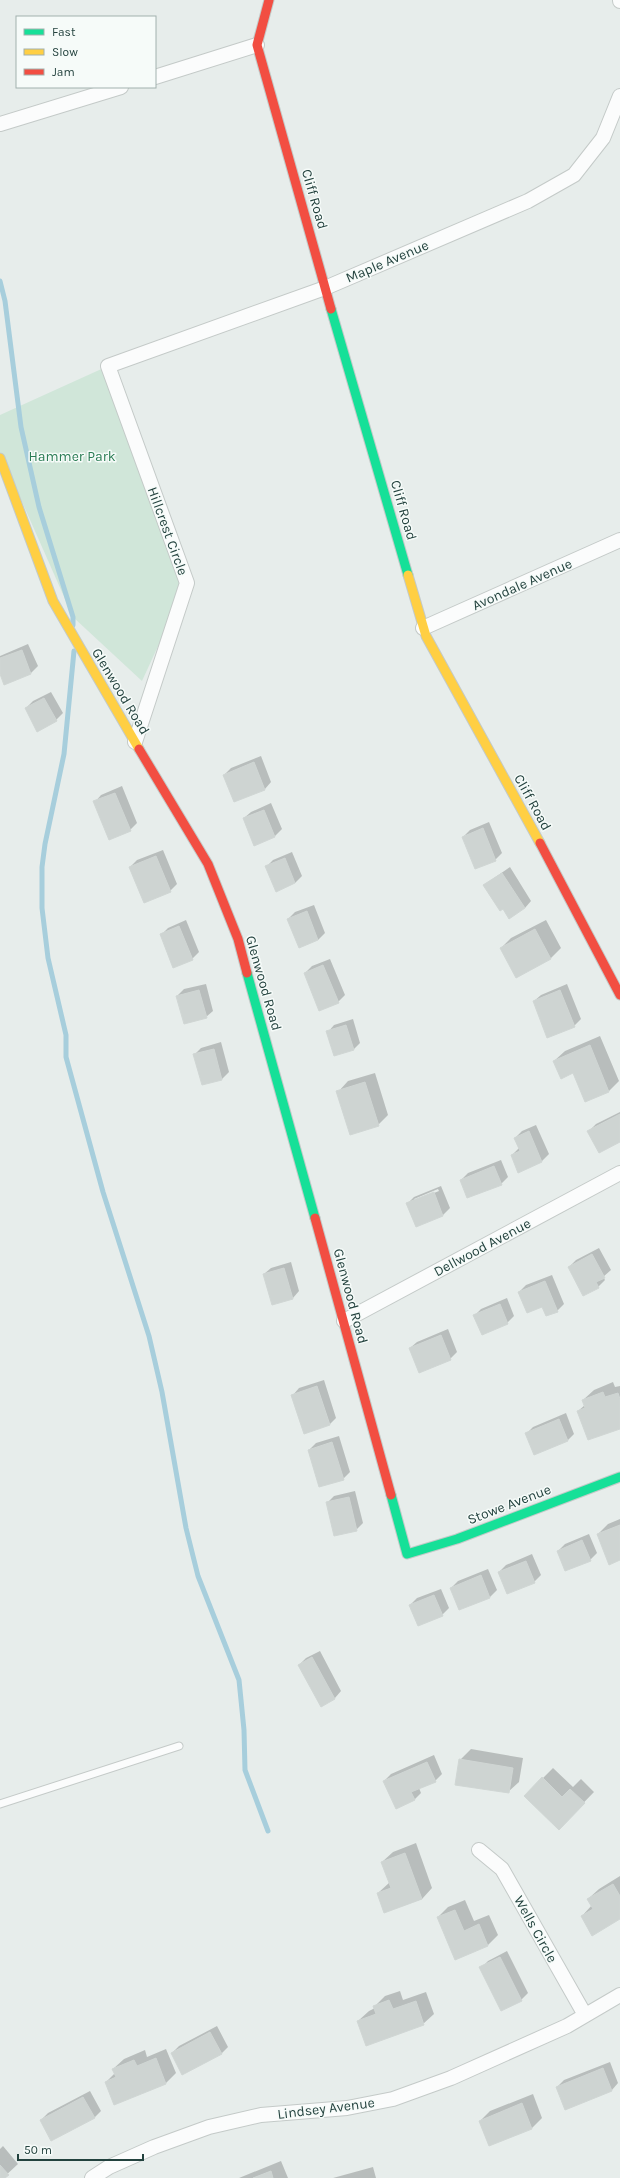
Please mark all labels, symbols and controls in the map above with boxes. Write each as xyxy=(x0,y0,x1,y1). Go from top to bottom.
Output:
legend xyxy=(16,16,156,88)
text: Fast xyxy=(52,25,76,39)
text: Slow xyxy=(52,45,78,59)
text: Jam xyxy=(52,65,75,79)
street label: Cliff Road xyxy=(298,167,331,231)
street label: Maple Avenue xyxy=(343,236,431,287)
park label: Hammer Park xyxy=(28,448,116,465)
street label: Cliff Road xyxy=(387,478,420,542)
street label: Hillcrest Circle xyxy=(144,485,191,578)
street label: Avondale Avenue xyxy=(470,555,575,614)
street label: Glenwood Road xyxy=(88,645,153,738)
street label: Cliff Road xyxy=(510,771,555,833)
street label: Glenwood Road xyxy=(242,934,285,1033)
street label: Dellwood Avenue xyxy=(431,1215,534,1280)
street label: Glenwood Road xyxy=(330,1247,371,1346)
street label: Stowe Avenue xyxy=(465,1481,553,1528)
street label: Wells Circle xyxy=(510,1893,561,1966)
street label: Lindsey Avenue xyxy=(276,2094,376,2123)
scale bar xyxy=(18,2136,143,2162)
text: 50 m xyxy=(24,2143,52,2157)

